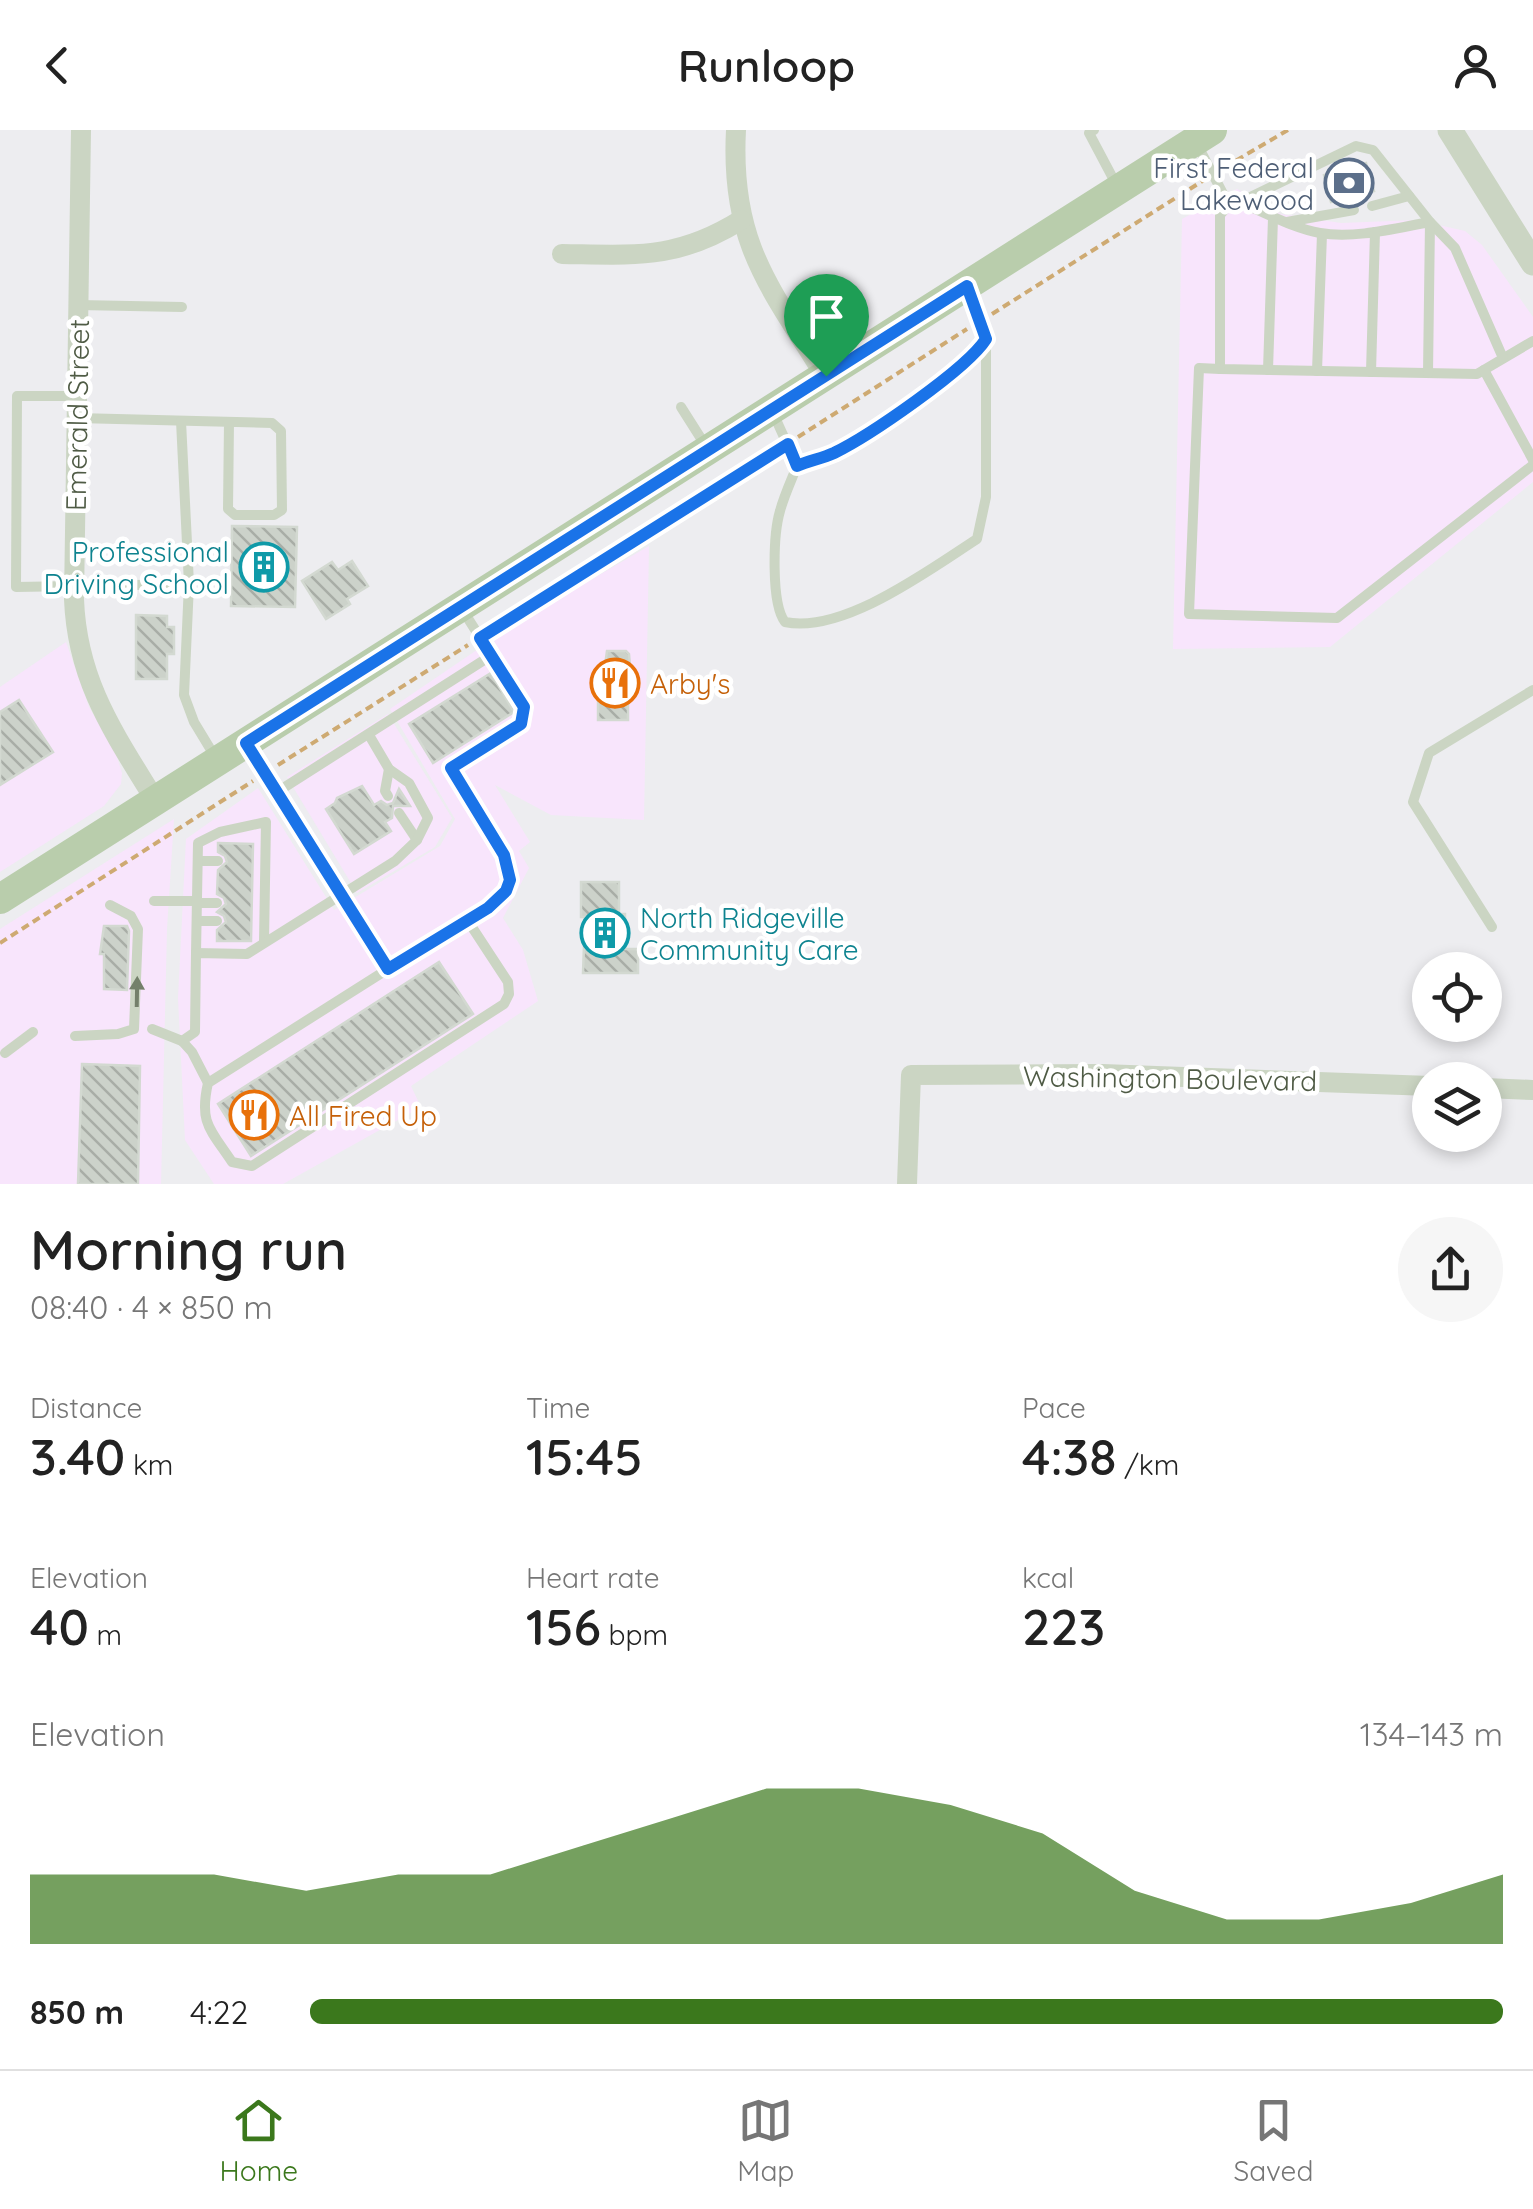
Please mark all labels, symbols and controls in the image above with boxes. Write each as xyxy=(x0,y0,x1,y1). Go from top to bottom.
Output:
text: Runloop xyxy=(678,37,855,93)
icon: back xyxy=(30,38,85,93)
icon: person xyxy=(1448,38,1503,93)
place label: First Federal Lakewood xyxy=(1153,150,1314,217)
bank icon: First Federal Lakewood xyxy=(1323,157,1375,209)
pin xyxy=(784,274,869,377)
icon: arrive xyxy=(799,289,854,344)
street label: Emerald Street xyxy=(58,319,96,511)
place label: Professional Driving School xyxy=(44,534,229,601)
building icon: Professional Driving School xyxy=(238,541,290,593)
restaurant icon: Arby's xyxy=(589,657,641,709)
place label: Arby's xyxy=(650,666,730,701)
place label: North Ridgeville Community Care xyxy=(640,900,859,967)
building icon: North Ridgeville Community Care xyxy=(579,907,631,959)
map controls xyxy=(1412,952,1502,1152)
button: locate xyxy=(1412,952,1502,1042)
one-way arrow xyxy=(129,976,145,1008)
street label: Washington Boulevard xyxy=(1023,1058,1317,1098)
button: layers xyxy=(1412,1062,1502,1152)
restaurant icon: All Fired Up xyxy=(228,1089,280,1141)
place label: All Fired Up xyxy=(289,1098,437,1133)
text: Morning run xyxy=(30,1215,347,1284)
button: share xyxy=(1398,1217,1503,1322)
text: 08:40 · 4 × 850 m xyxy=(30,1287,273,1327)
text: Distance xyxy=(30,1390,142,1425)
text: Time xyxy=(526,1390,590,1425)
text: Pace xyxy=(1022,1390,1086,1425)
text: 3.40 xyxy=(30,1425,125,1488)
text: 15:45 xyxy=(526,1425,642,1488)
text: 4:38 xyxy=(1022,1425,1117,1488)
text: km xyxy=(125,1447,173,1482)
text: /km xyxy=(1117,1447,1179,1482)
text: Elevation xyxy=(30,1560,148,1595)
text: Heart rate xyxy=(526,1560,660,1595)
text: kcal xyxy=(1022,1560,1074,1595)
text: 40 xyxy=(30,1595,89,1658)
text: 156 xyxy=(526,1595,601,1658)
text: 223 xyxy=(1022,1595,1105,1658)
text: m xyxy=(89,1617,122,1652)
text: bpm xyxy=(601,1617,668,1652)
text: Elevation xyxy=(30,1714,165,1754)
text: 134–143 m xyxy=(1360,1714,1503,1754)
text: 850 m xyxy=(30,1992,124,2032)
text: 4:22 xyxy=(190,1992,248,2032)
tab: Home xyxy=(220,2093,298,2188)
tab: Map xyxy=(737,2093,794,2188)
tab: Saved xyxy=(1234,2093,1313,2188)

